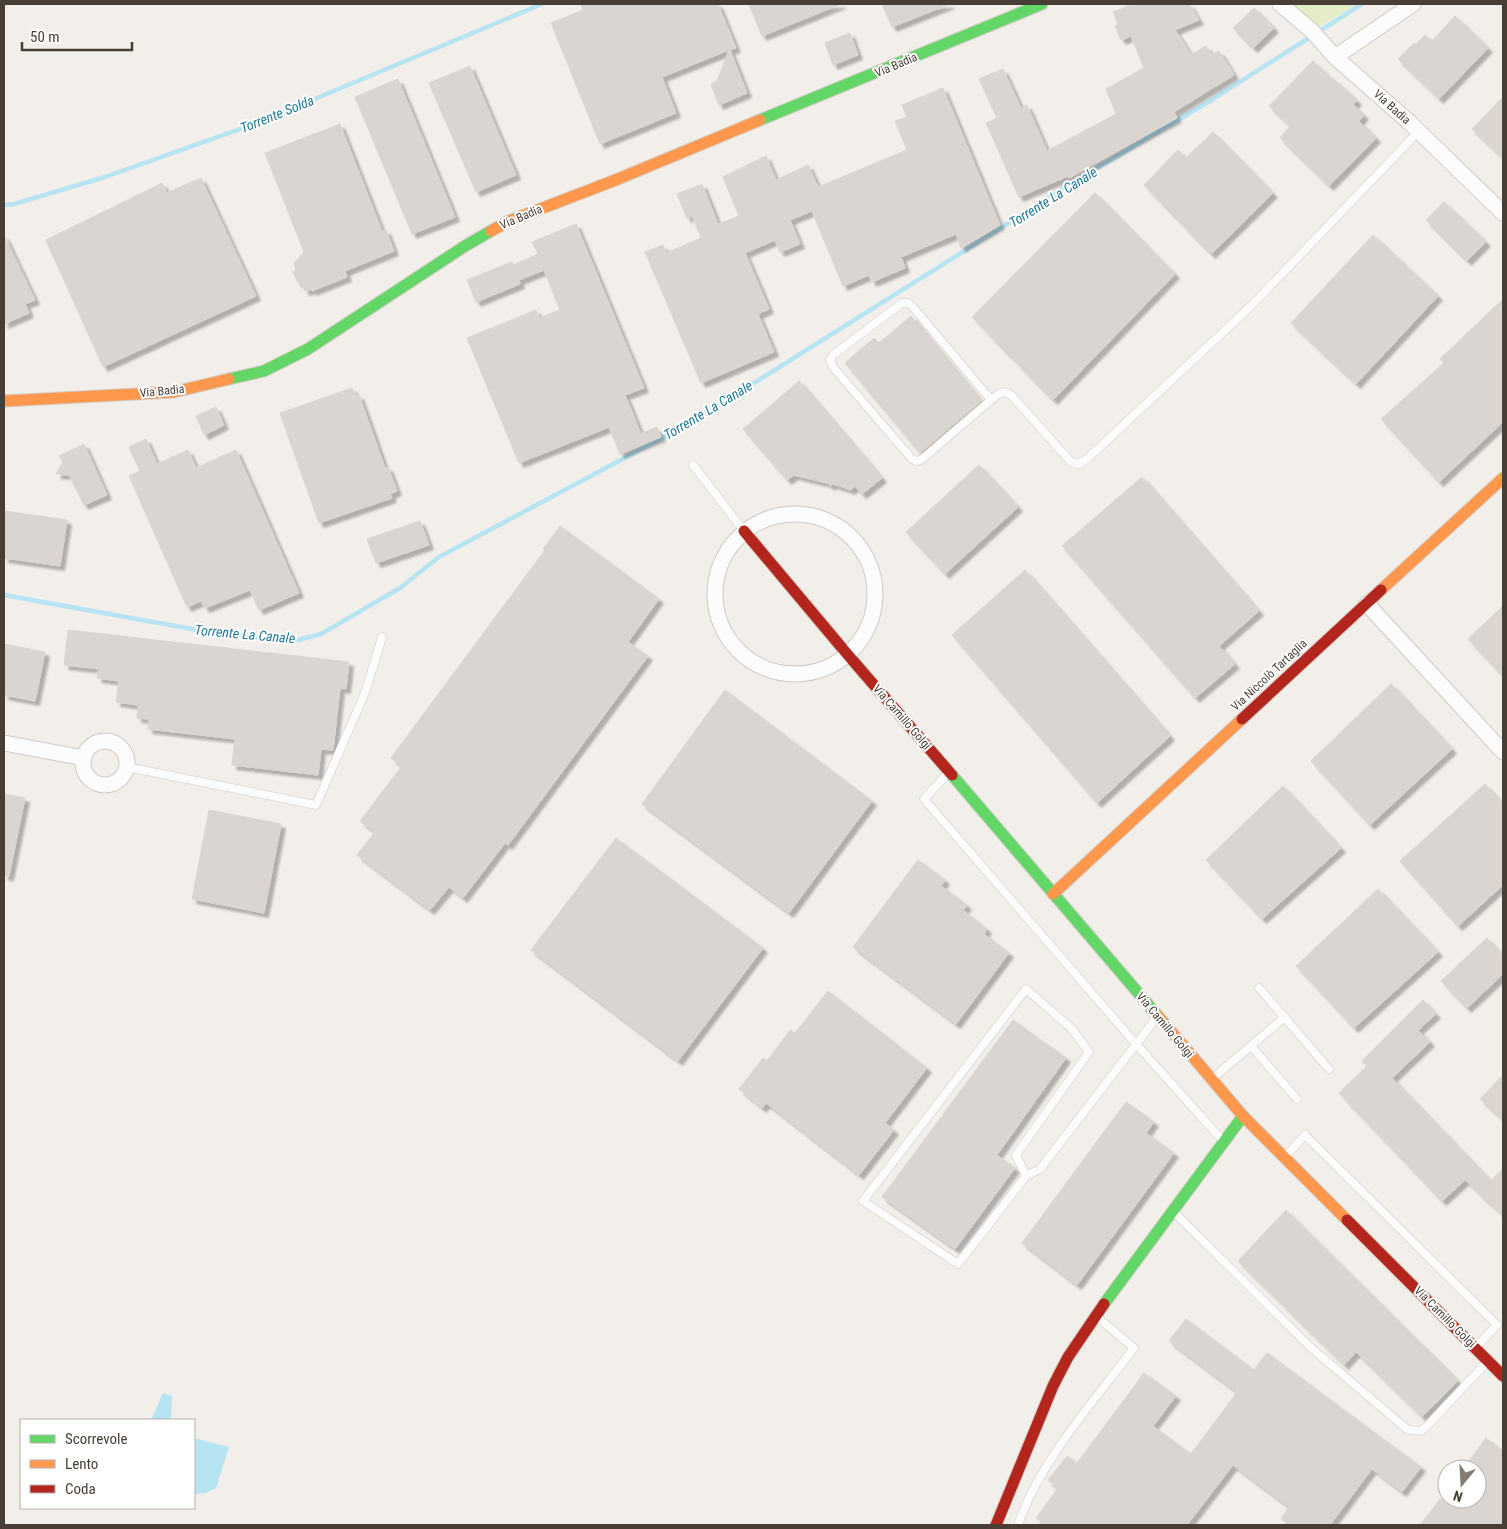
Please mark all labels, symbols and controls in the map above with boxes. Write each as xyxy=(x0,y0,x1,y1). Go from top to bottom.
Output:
scale bar xyxy=(22,20,132,52)
text: 50 m xyxy=(30,28,60,46)
street label: Via Badia xyxy=(873,50,920,80)
street label: Via Badia xyxy=(1371,87,1413,127)
water label: Torrente Solda xyxy=(238,92,316,136)
water label: Torrente La Canale xyxy=(1006,164,1100,230)
street label: Via Badia xyxy=(498,202,545,232)
water label: Torrente La Canale xyxy=(661,377,755,443)
street label: Via Badia xyxy=(139,382,185,400)
water label: Torrente La Canale xyxy=(194,622,296,646)
street label: Via Niccolò Tartaglia xyxy=(1228,636,1310,714)
street label: Via Camillo Golgi xyxy=(870,682,934,752)
street label: Via Camillo Golgi xyxy=(1134,989,1196,1061)
street label: Via Camillo Golgi xyxy=(1411,1283,1479,1351)
legend xyxy=(20,1419,195,1509)
text: Scorrevole xyxy=(65,1430,127,1448)
text: Lento xyxy=(65,1455,98,1473)
north arrow xyxy=(1437,1459,1487,1509)
text: Coda xyxy=(65,1480,96,1498)
text: N xyxy=(1451,1487,1465,1505)

